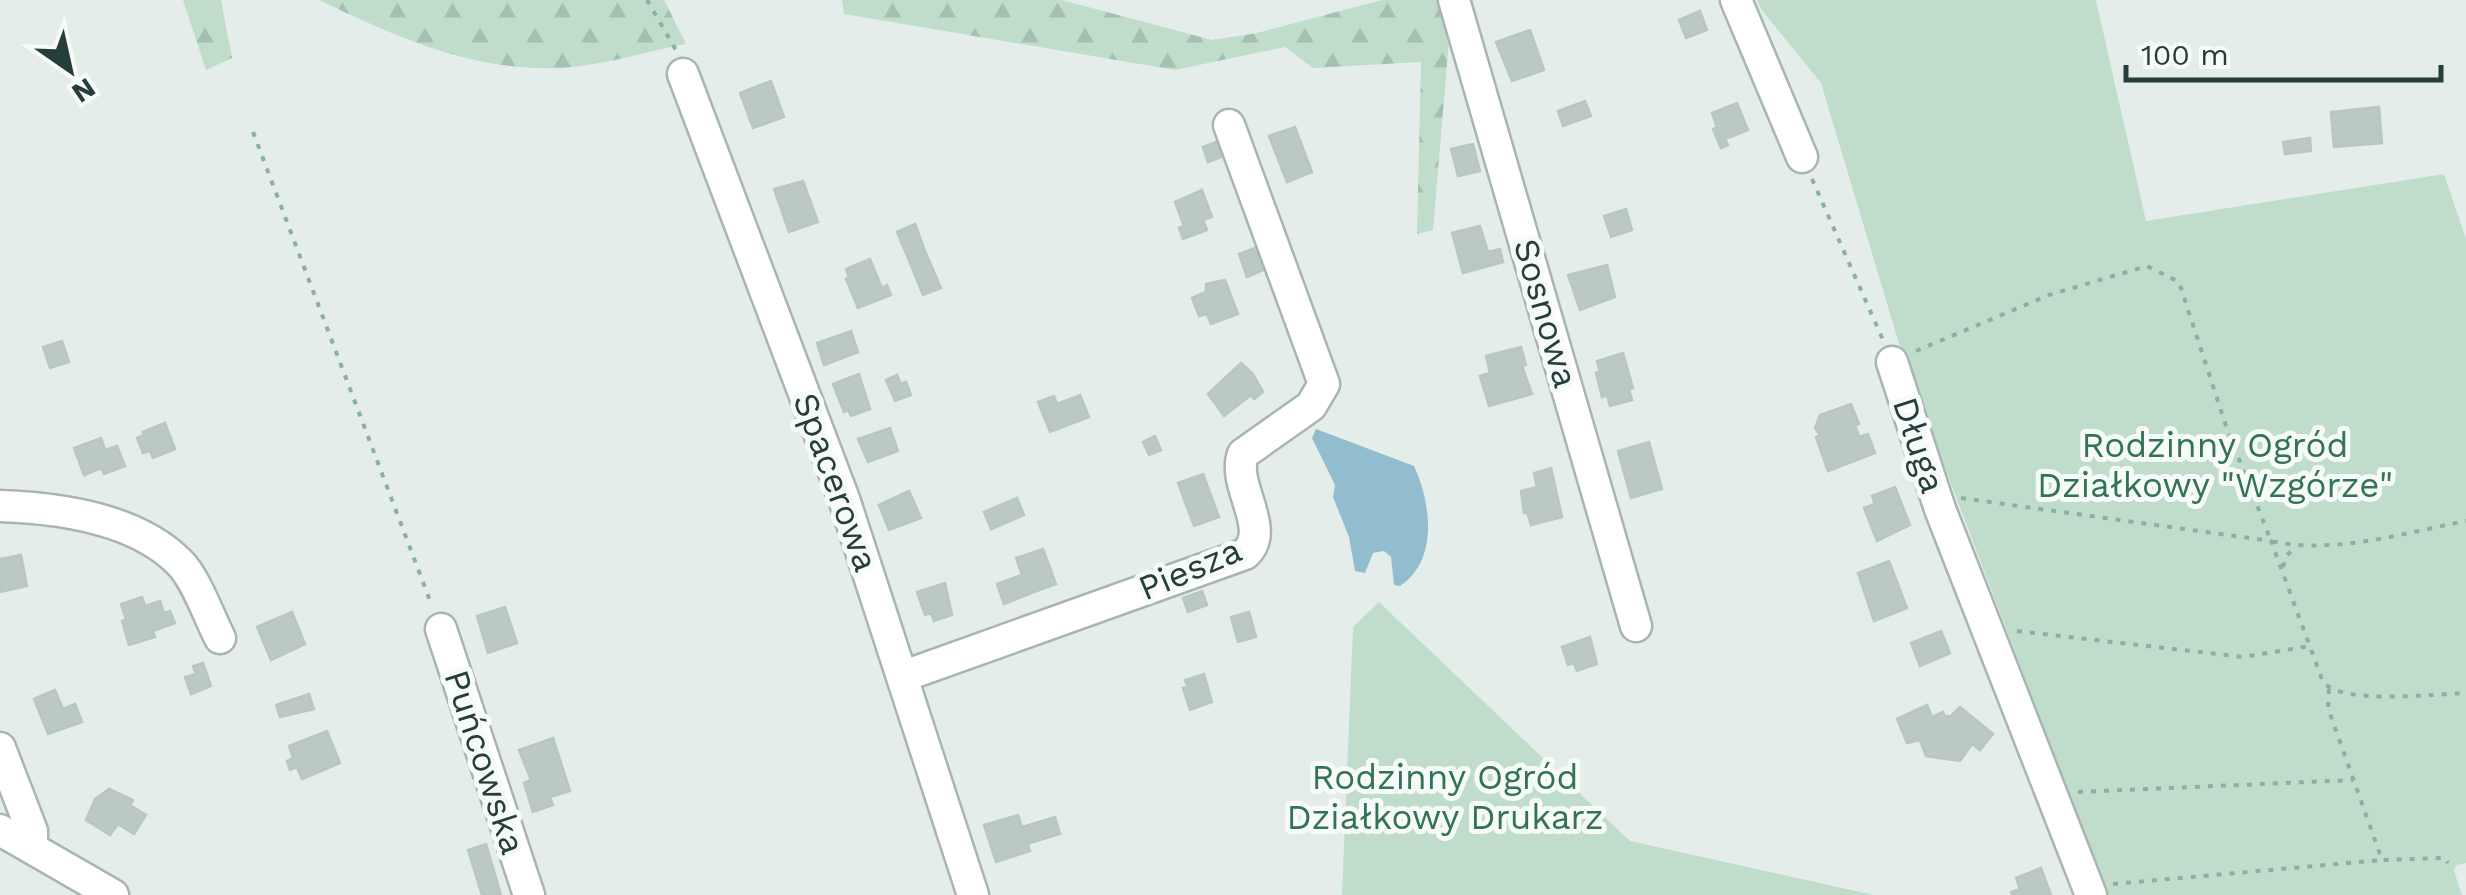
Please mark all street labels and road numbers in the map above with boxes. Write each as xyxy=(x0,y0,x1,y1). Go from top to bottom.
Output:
street label: Sosnowa xyxy=(1505,234,1587,392)
street label: Spacerowa xyxy=(784,387,888,577)
street label: Długa xyxy=(1884,392,1954,498)
street label: Piesza xyxy=(1132,529,1248,609)
street label: Puńcowska xyxy=(435,665,535,859)

